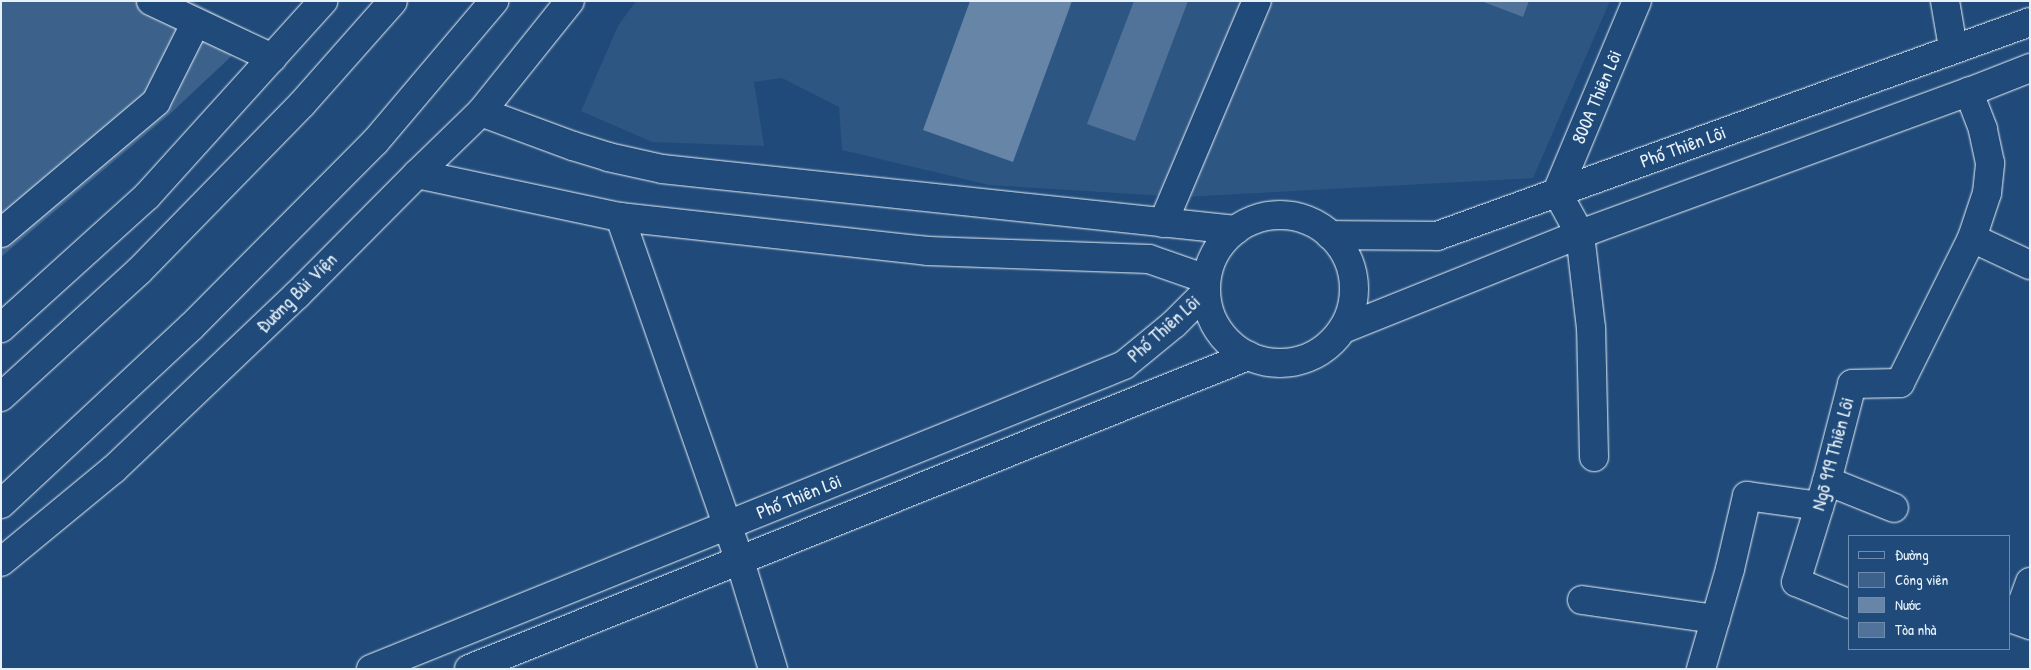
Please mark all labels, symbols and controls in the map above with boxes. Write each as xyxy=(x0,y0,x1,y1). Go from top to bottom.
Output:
street label: 800A Thiên Lôi xyxy=(1567,47,1627,147)
street label: Phố Thiên Lôi xyxy=(1637,121,1729,173)
street label: Đường Bùi Viện xyxy=(252,248,342,338)
street label: Phố Thiên Lôi xyxy=(1123,290,1205,368)
street label: Ngõ 919 Thiên Lôi xyxy=(1807,395,1859,513)
street label: Phố Thiên Lôi xyxy=(753,470,845,524)
legend xyxy=(1848,535,2011,650)
text: Đường xyxy=(1895,544,1929,565)
text: Công viên xyxy=(1895,569,1948,590)
text: Nước xyxy=(1895,594,1921,615)
text: Tòa nhà xyxy=(1895,619,1936,640)

